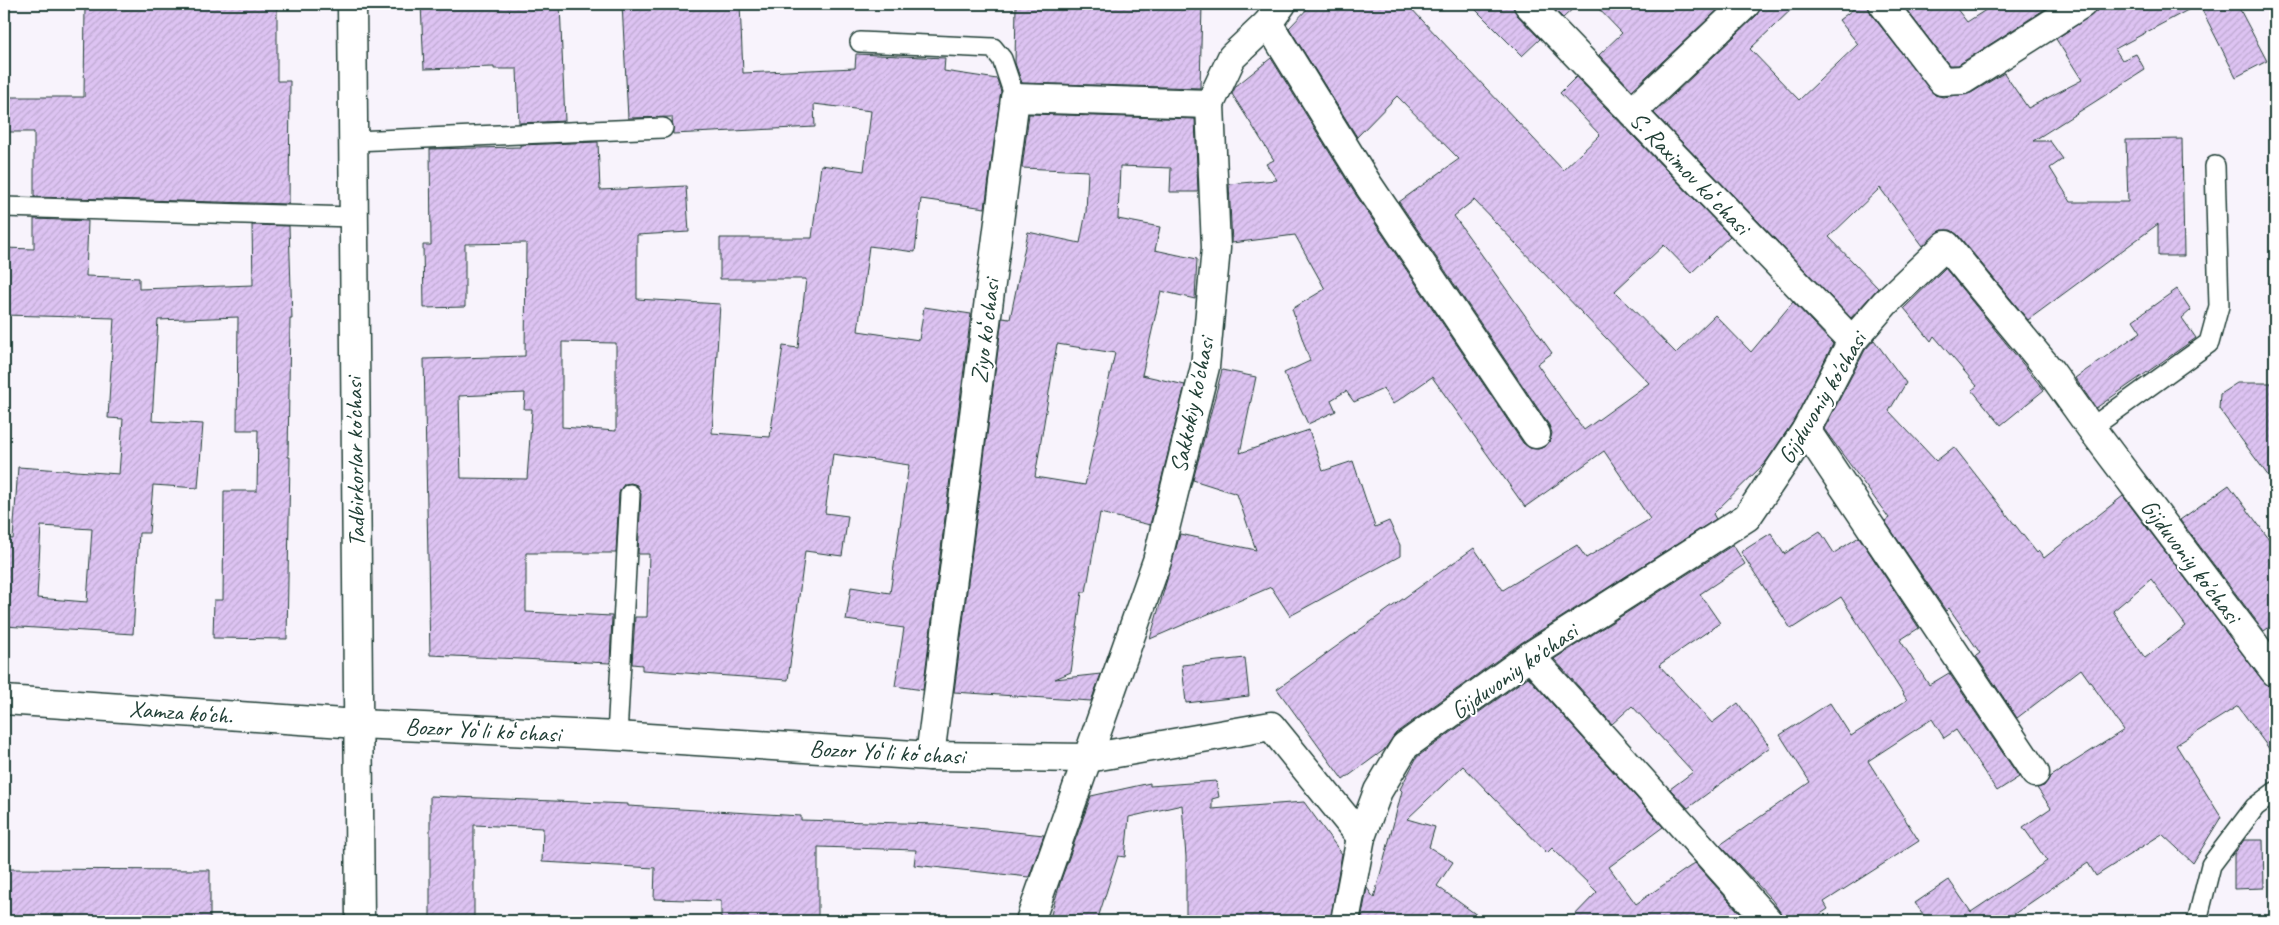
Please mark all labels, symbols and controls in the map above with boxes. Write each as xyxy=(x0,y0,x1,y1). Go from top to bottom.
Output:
street label: S. Raximov koʻchasi xyxy=(1624,105,1758,243)
street label: Ziyo koʻchasi xyxy=(964,275,1007,385)
street label: Gijduvoniy ko'chasi xyxy=(1771,325,1874,469)
street label: Sakkokiy ko'chasi xyxy=(1163,332,1222,475)
street label: Tadbirkorlar ko'chasi xyxy=(338,374,371,547)
street label: Gijduvoniy ko'chasi xyxy=(2135,493,2249,631)
street label: Gijduvoniy ko'chasi xyxy=(1445,615,1585,726)
street label: Xamza ko‘ch. xyxy=(128,693,234,731)
street label: Bozor Yoʻli koʻchasi xyxy=(405,711,564,749)
street label: Bozor Yoʻli koʻchasi xyxy=(809,733,968,771)

